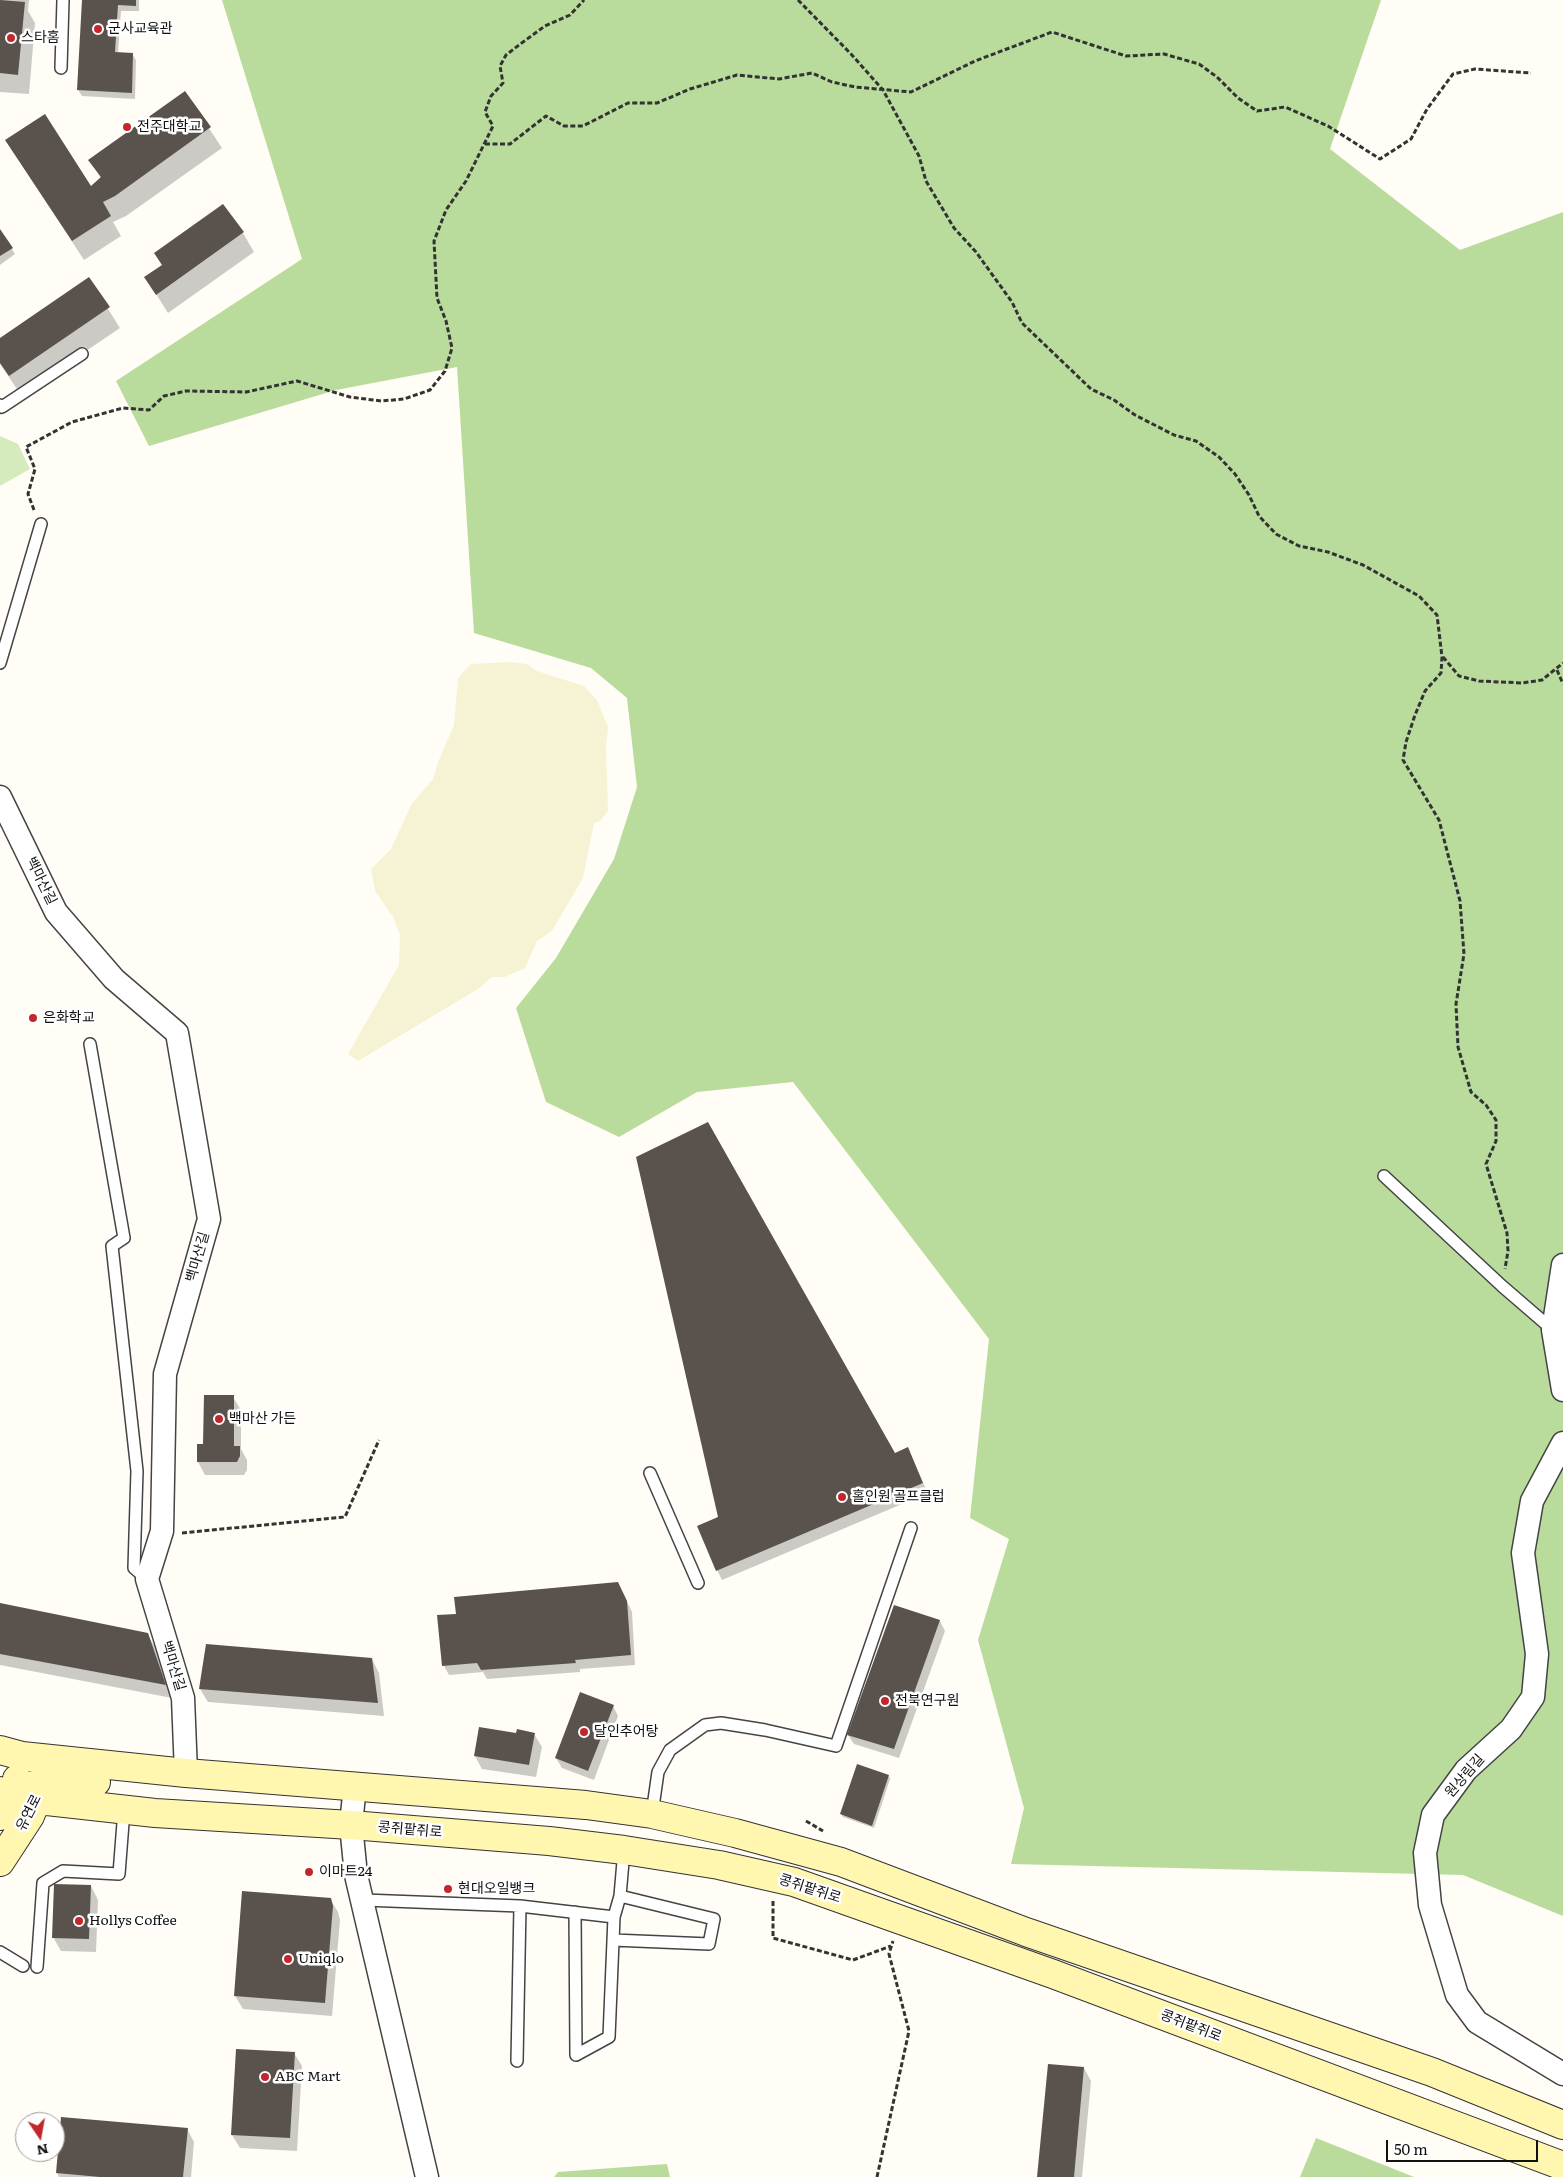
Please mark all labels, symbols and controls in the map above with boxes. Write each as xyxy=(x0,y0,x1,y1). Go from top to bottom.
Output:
place label: 군사교육관 xyxy=(108,21,172,37)
marker: 군사교육관 xyxy=(92,23,104,35)
place label: 스타홈 xyxy=(21,30,60,46)
marker: 스타홈 xyxy=(5,32,17,44)
place label: 전주대학교 xyxy=(137,119,201,135)
marker: 전주대학교 xyxy=(121,121,133,133)
street label: 백마산길 xyxy=(22,854,60,908)
place label: 은화학교 xyxy=(43,1010,95,1026)
marker: 은화학교 xyxy=(27,1012,39,1024)
street label: 백마산길 xyxy=(183,1230,213,1284)
place label: 백마산 가든 xyxy=(229,1411,296,1427)
marker: 백마산 가든 xyxy=(213,1413,225,1425)
place label: 홀인원 골프클럽 xyxy=(852,1489,945,1505)
marker: 홀인원 골프클럽 xyxy=(836,1491,848,1503)
street label: 백마산길 xyxy=(157,1639,189,1693)
place label: 전북연구원 xyxy=(895,1693,959,1709)
marker: 전북연구원 xyxy=(879,1695,891,1707)
place label: 달인추어탕 xyxy=(594,1724,658,1740)
marker: 달인추어탕 xyxy=(578,1726,590,1738)
street label: 원상림길 xyxy=(1442,1751,1488,1801)
street label: 유연로 xyxy=(13,1792,45,1834)
street label: 콩쥐팥쥐로 xyxy=(377,1819,443,1841)
place label: 이마트24 xyxy=(319,1864,372,1880)
marker: 이마트24 xyxy=(303,1866,315,1878)
street label: 콩쥐팥쥐로 xyxy=(777,1871,843,1907)
place label: 현대오일뱅크 xyxy=(458,1881,535,1897)
marker: 현대오일뱅크 xyxy=(442,1883,454,1895)
place label: Hollys Coffee xyxy=(89,1913,177,1929)
marker: Hollys Coffee xyxy=(73,1915,85,1927)
place label: Uniqlo xyxy=(298,1951,344,1967)
marker: Uniqlo xyxy=(282,1953,294,1965)
street label: 콩쥐팥쥐로 xyxy=(1158,2007,1224,2045)
place label: ABC Mart xyxy=(275,2069,341,2085)
marker: ABC Mart xyxy=(259,2071,271,2083)
north arrow xyxy=(15,2112,65,2162)
scale bar xyxy=(1388,2130,1540,2162)
text: 50 m xyxy=(1394,2137,1428,2160)
text: N xyxy=(35,2140,51,2162)

